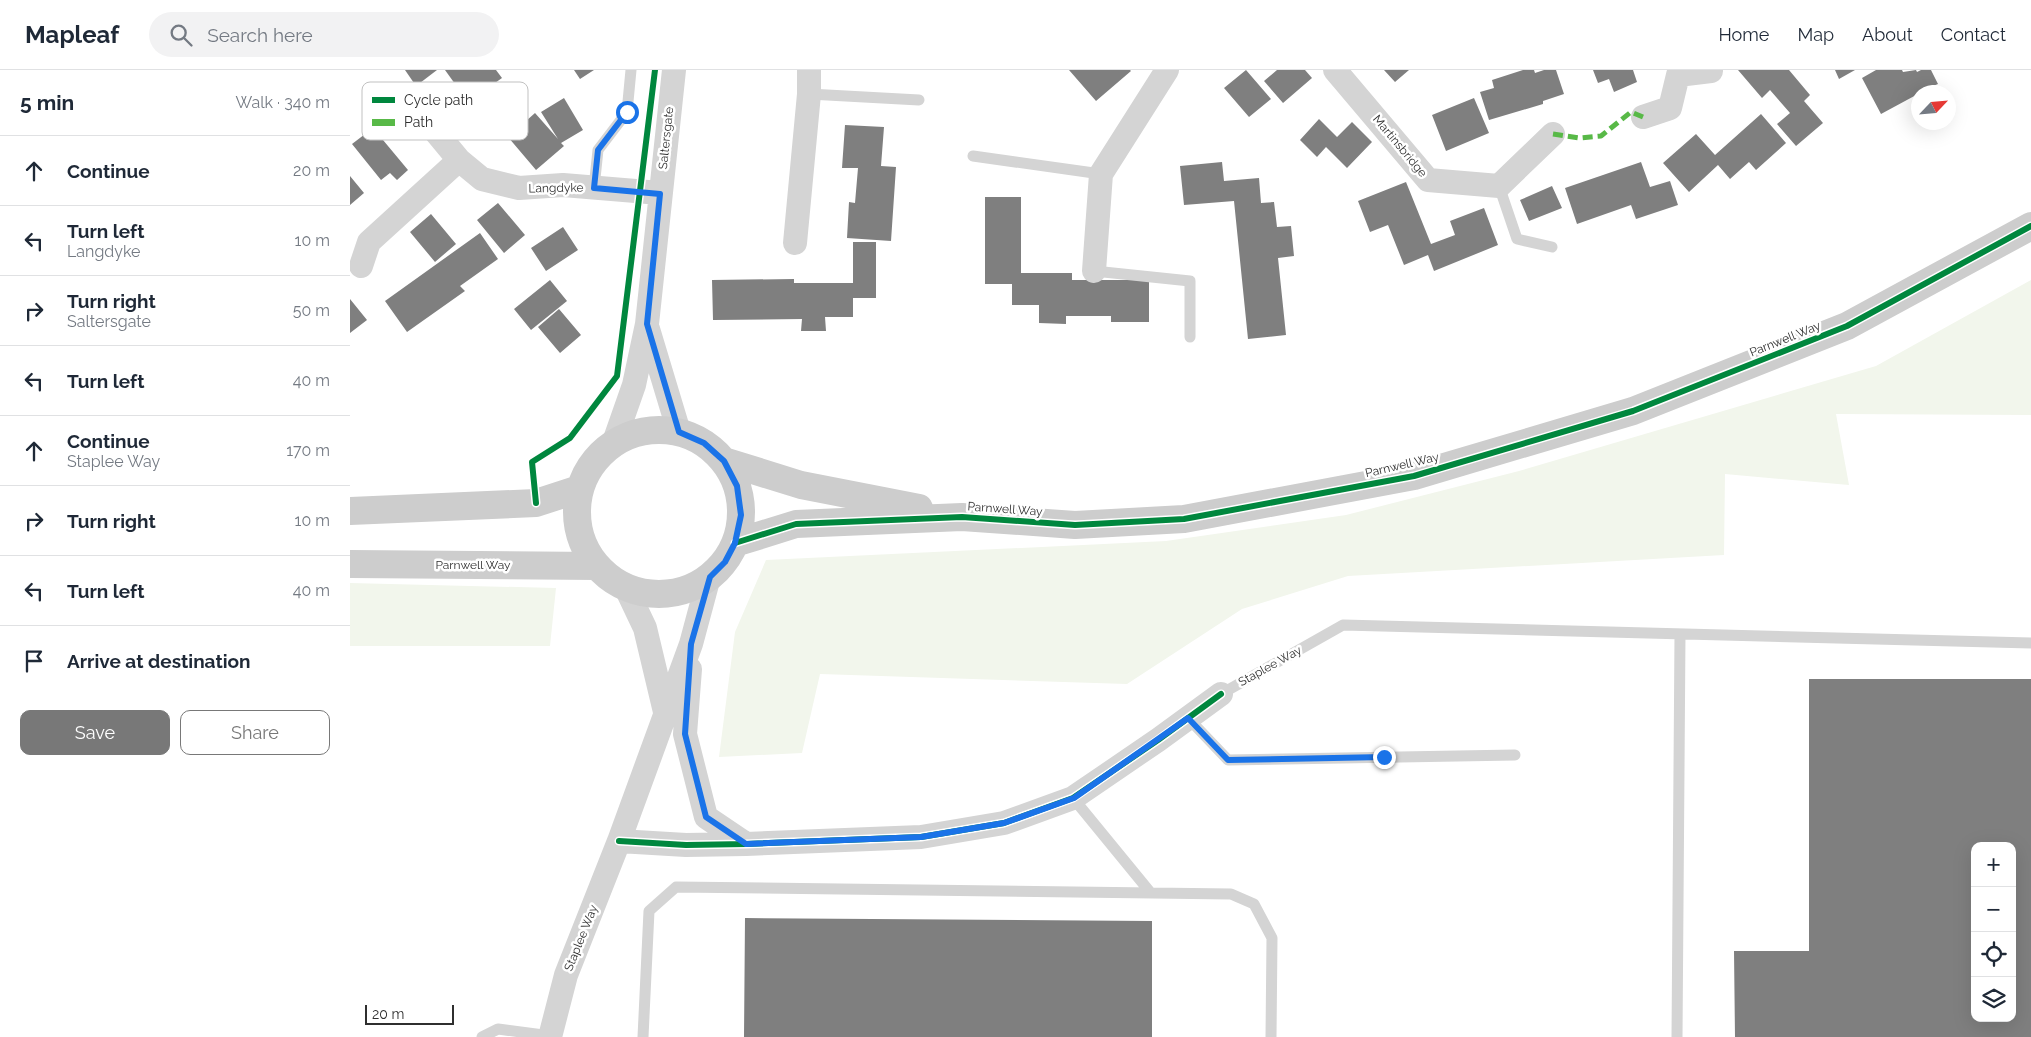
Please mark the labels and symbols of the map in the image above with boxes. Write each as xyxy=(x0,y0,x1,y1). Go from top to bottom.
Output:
legend xyxy=(362,82,528,140)
north arrow xyxy=(1911,85,1956,130)
text: Cycle path xyxy=(404,92,473,108)
route start xyxy=(616,101,639,124)
street label: Saltersgate xyxy=(656,106,676,170)
street label: Martinsbridge xyxy=(1370,112,1430,180)
text: Path xyxy=(404,114,433,130)
street label: Langdyke xyxy=(528,181,584,195)
street label: Parnwell Way xyxy=(1748,318,1823,360)
street label: Parnwell Way xyxy=(1364,450,1441,480)
street label: Parnwell Way xyxy=(967,499,1043,519)
street label: Parnwell Way xyxy=(435,558,511,572)
street label: Staplee Way xyxy=(1236,643,1304,689)
route end xyxy=(1373,746,1396,769)
street label: Staplee Way xyxy=(561,903,601,973)
scale bar xyxy=(365,1002,454,1025)

